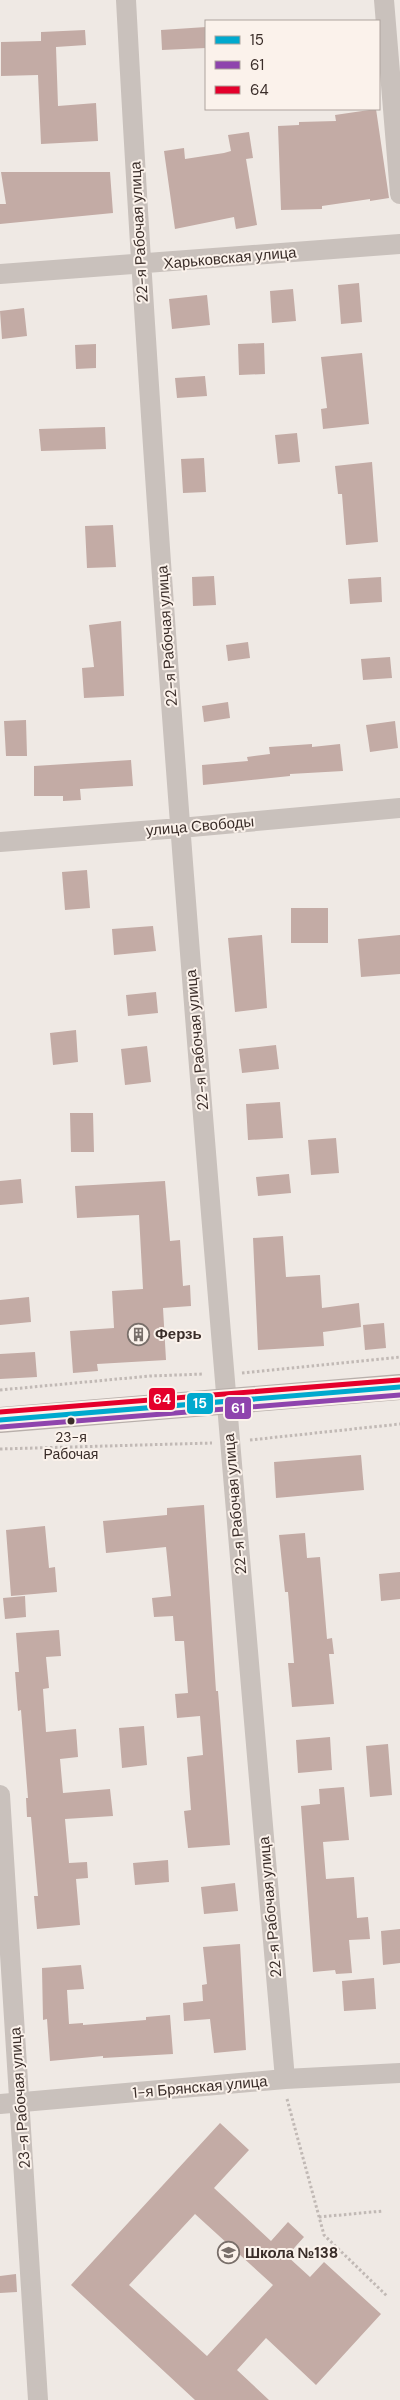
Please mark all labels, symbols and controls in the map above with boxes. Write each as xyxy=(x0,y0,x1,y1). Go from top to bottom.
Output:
legend xyxy=(205,20,380,110)
text: 15 xyxy=(250,30,264,50)
text: 61 xyxy=(250,55,264,75)
text: 64 xyxy=(250,80,269,100)
street label: 22-я Рабочая улица xyxy=(125,160,153,303)
street label: Харьковская улица xyxy=(163,242,298,274)
street label: 22-я Рабочая улица xyxy=(152,564,182,707)
street label: улица Свободы xyxy=(145,811,255,841)
street label: 22-я Рабочая улица xyxy=(181,968,213,1111)
building icon: Ферзь xyxy=(127,1322,151,1346)
place label: Ферзь xyxy=(155,1324,202,1344)
line badge: 64 xyxy=(148,1387,176,1411)
text: 64 xyxy=(153,1390,171,1408)
line badge: 15 xyxy=(186,1392,214,1415)
text: 15 xyxy=(193,1394,207,1412)
line badge: 61 xyxy=(224,1396,252,1420)
text: 61 xyxy=(231,1399,245,1417)
marker: 23-я Рабочая xyxy=(66,1416,76,1426)
place label: 23-я Рабочая xyxy=(44,1428,98,1463)
street label: 22-я Рабочая улица xyxy=(219,1432,251,1575)
street label: 22-я Рабочая улица xyxy=(254,1835,286,1978)
street label: 23-я Рабочая улица xyxy=(5,2026,35,2169)
street label: 1-я Брянская улица xyxy=(132,2071,269,2103)
school or university icon: Школа №138 xyxy=(217,2241,241,2265)
place label: Школа №138 xyxy=(245,2243,338,2263)

